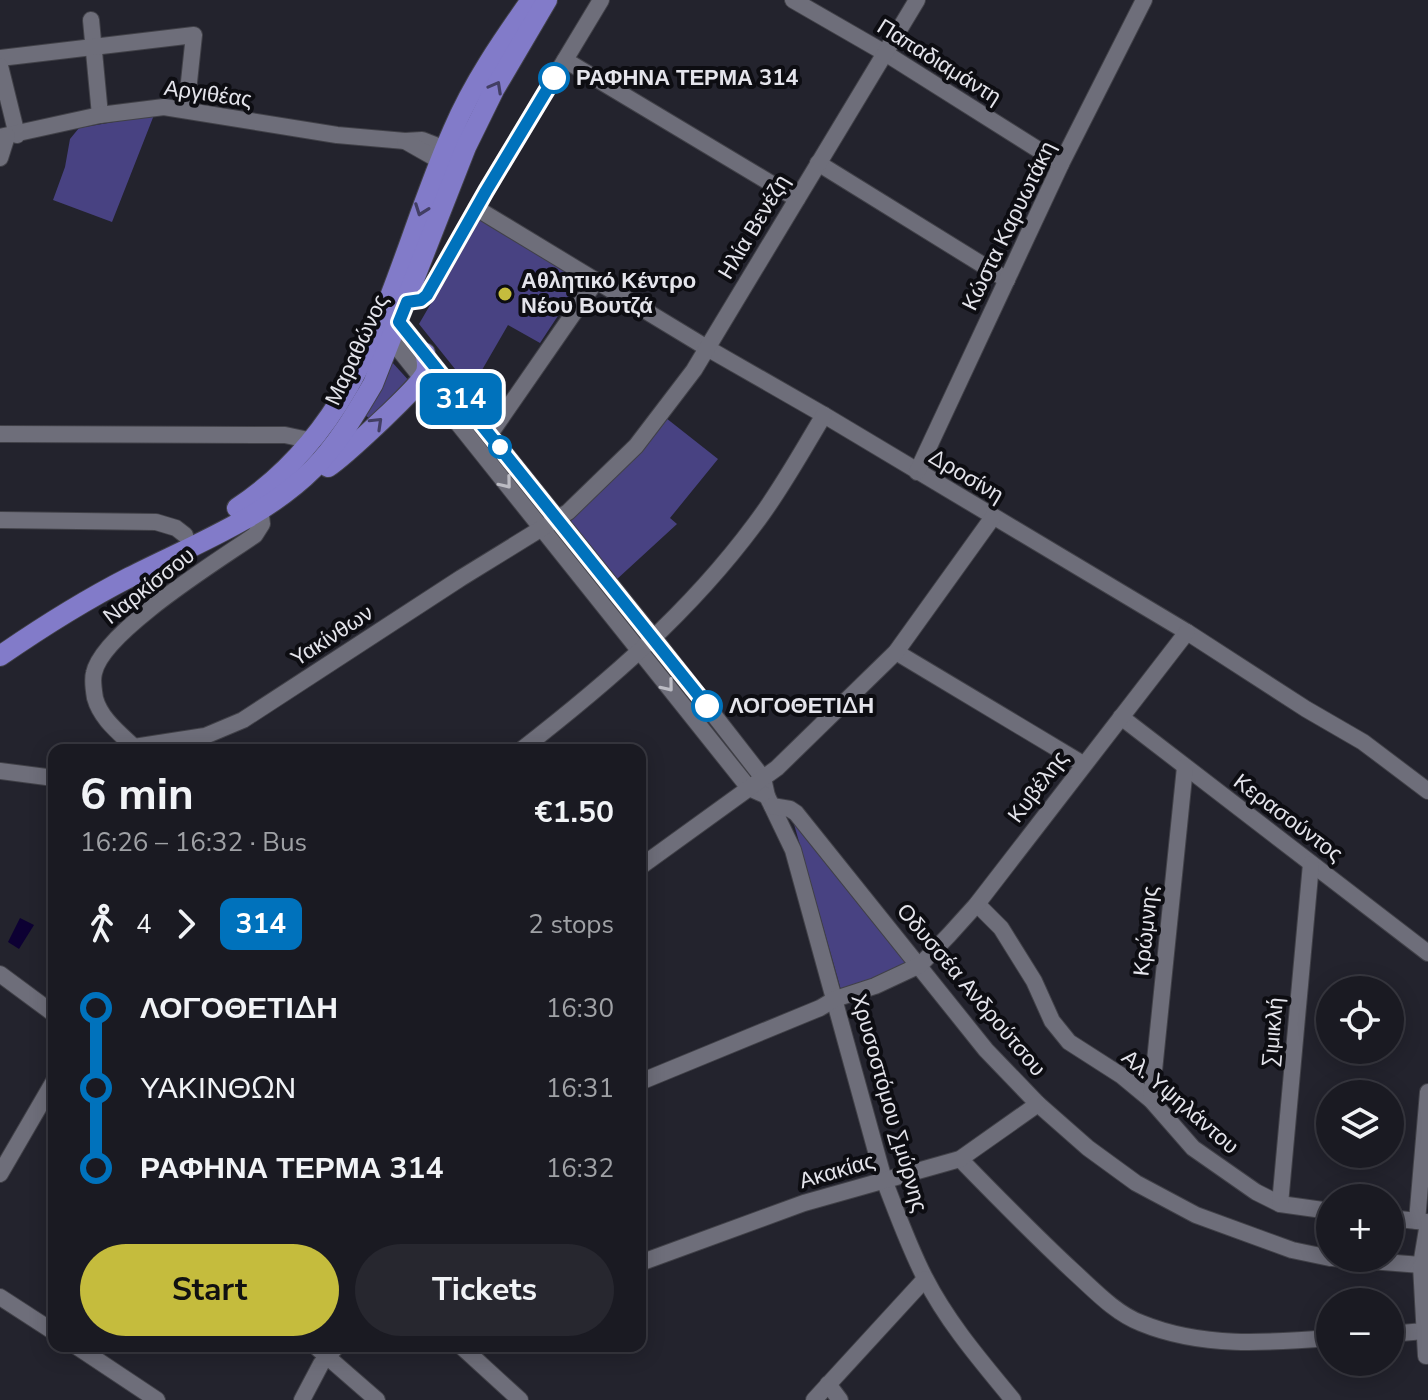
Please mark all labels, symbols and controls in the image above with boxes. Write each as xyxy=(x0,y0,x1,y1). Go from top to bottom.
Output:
street label: Παπαδιαμάντη xyxy=(871,12,1007,112)
marker: ΡΑΦΗΝΑ ΤΕΡΜΑ 314 xyxy=(539,63,569,93)
place label: ΡΑΦΗΝΑ ΤΕΡΜΑ 314 xyxy=(576,63,799,93)
street label: Αργιθέας xyxy=(162,73,254,115)
one-way arrow xyxy=(486,81,502,96)
street label: Κώστα Καρυωτάκη xyxy=(955,136,1063,316)
street label: Ηλία Βενέζη xyxy=(711,169,797,285)
one-way arrow xyxy=(414,202,431,216)
place label: Αθλητικό Κέντρο Νέου Βουτζά xyxy=(521,266,696,321)
marker: Αθλητικό Κέντρο Νέου Βουτζά xyxy=(496,285,514,303)
street label: Μαραθώνος xyxy=(318,289,396,411)
line badge: 314 xyxy=(415,373,507,425)
text: 314 xyxy=(436,380,486,418)
one-way arrow xyxy=(368,418,382,432)
unlabelled marker xyxy=(489,436,511,458)
street label: Δροσίνη xyxy=(923,442,1009,510)
one-way arrow xyxy=(496,474,510,489)
street label: Ναρκίσσου xyxy=(97,541,201,631)
street label: Υακίνθων xyxy=(285,598,379,674)
one-way arrow xyxy=(658,677,673,691)
marker: ΛΟΓΟΘΕΤΙΔΗ xyxy=(692,691,722,721)
place label: ΛΟΓΟΘΕΤΙΔΗ xyxy=(729,691,874,721)
street label: Κυβέλης xyxy=(1001,745,1075,829)
text: 6 min xyxy=(80,765,194,825)
street label: Κερασούντος xyxy=(1227,767,1349,869)
text: €1.50 xyxy=(535,792,614,833)
text: 16:26 – 16:32 · Bus xyxy=(80,825,307,860)
street label: Κρώμνης xyxy=(1126,884,1166,978)
street label: Οδυσσέα Ανδρούτσου xyxy=(890,897,1052,1083)
icon: walk xyxy=(80,902,124,946)
icon: forward xyxy=(164,902,208,946)
text: 314 xyxy=(236,905,286,943)
text: 4 xyxy=(136,907,152,942)
text: 2 stops xyxy=(528,907,614,942)
map controls xyxy=(1316,976,1404,1376)
button: locate xyxy=(1316,976,1404,1064)
text: ΛΟΓΟΘΕΤΙΔΗ xyxy=(140,988,338,1029)
street label: Χρυσοστόμου Σμύρνης xyxy=(843,990,935,1216)
text: 16:30 xyxy=(546,991,614,1026)
street label: Σιμικλή xyxy=(1255,996,1291,1068)
street label: Αλ. Υψηλάντου xyxy=(1115,1043,1245,1161)
text: ΥΑΚΙΝΘΩΝ xyxy=(140,1068,296,1109)
text: 16:31 xyxy=(546,1071,614,1106)
button: layers xyxy=(1316,1080,1404,1168)
street label: Ακακίας xyxy=(796,1146,878,1196)
text: ΡΑΦΗΝΑ ΤΕΡΜΑ 314 xyxy=(140,1148,443,1189)
text: 16:32 xyxy=(546,1151,614,1186)
button: + xyxy=(1316,1184,1404,1272)
button: Start xyxy=(80,1244,339,1336)
button: Tickets xyxy=(355,1244,614,1336)
button: − xyxy=(1316,1288,1404,1376)

